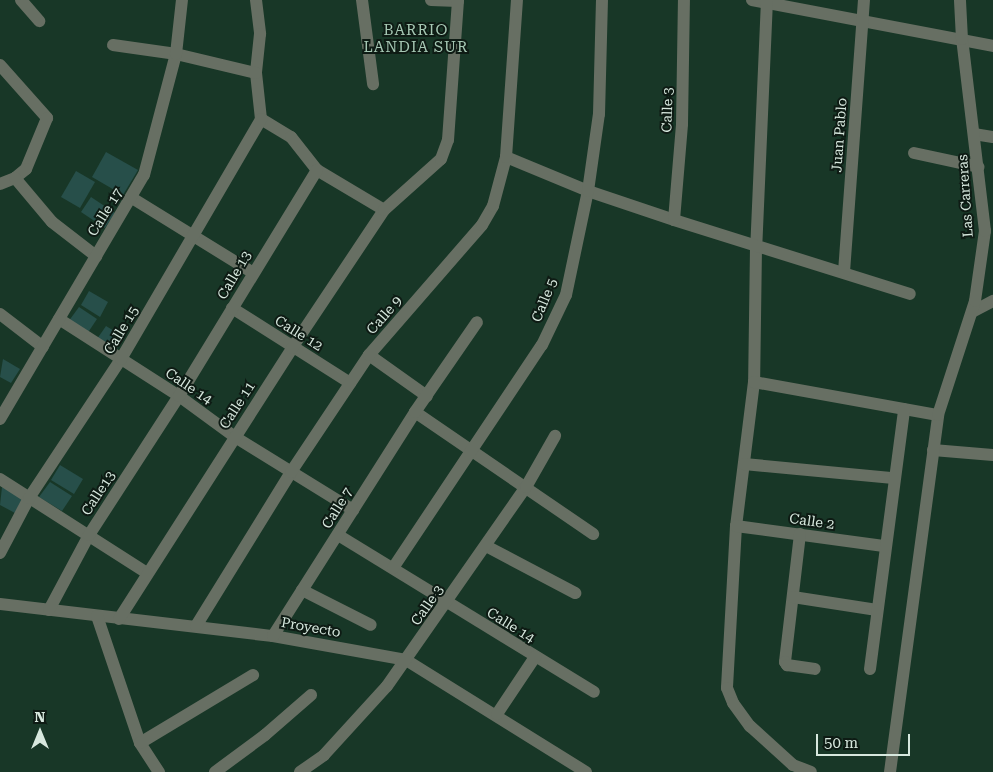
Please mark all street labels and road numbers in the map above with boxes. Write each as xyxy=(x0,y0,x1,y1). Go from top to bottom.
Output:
street label: Calle 3 xyxy=(658,87,676,133)
street label: Juan Pablo xyxy=(828,97,850,173)
street label: Las Carreras xyxy=(954,154,976,238)
street label: Calle 17 xyxy=(84,185,126,239)
street label: Calle 13 xyxy=(213,248,255,302)
street label: Calle 5 xyxy=(528,276,560,324)
street label: Calle 9 xyxy=(363,292,405,338)
street label: Calle 15 xyxy=(100,303,142,357)
street label: Calle 12 xyxy=(272,312,326,354)
street label: Calle 14 xyxy=(162,364,216,408)
street label: Calle 11 xyxy=(215,378,259,432)
street label: Calle13 xyxy=(77,468,119,518)
street label: Calle 7 xyxy=(318,484,356,532)
street label: Calle 2 xyxy=(788,510,836,532)
street label: Calle 3 xyxy=(407,582,447,628)
street label: Calle 14 xyxy=(484,604,538,646)
street label: Proyecto xyxy=(280,613,342,641)

